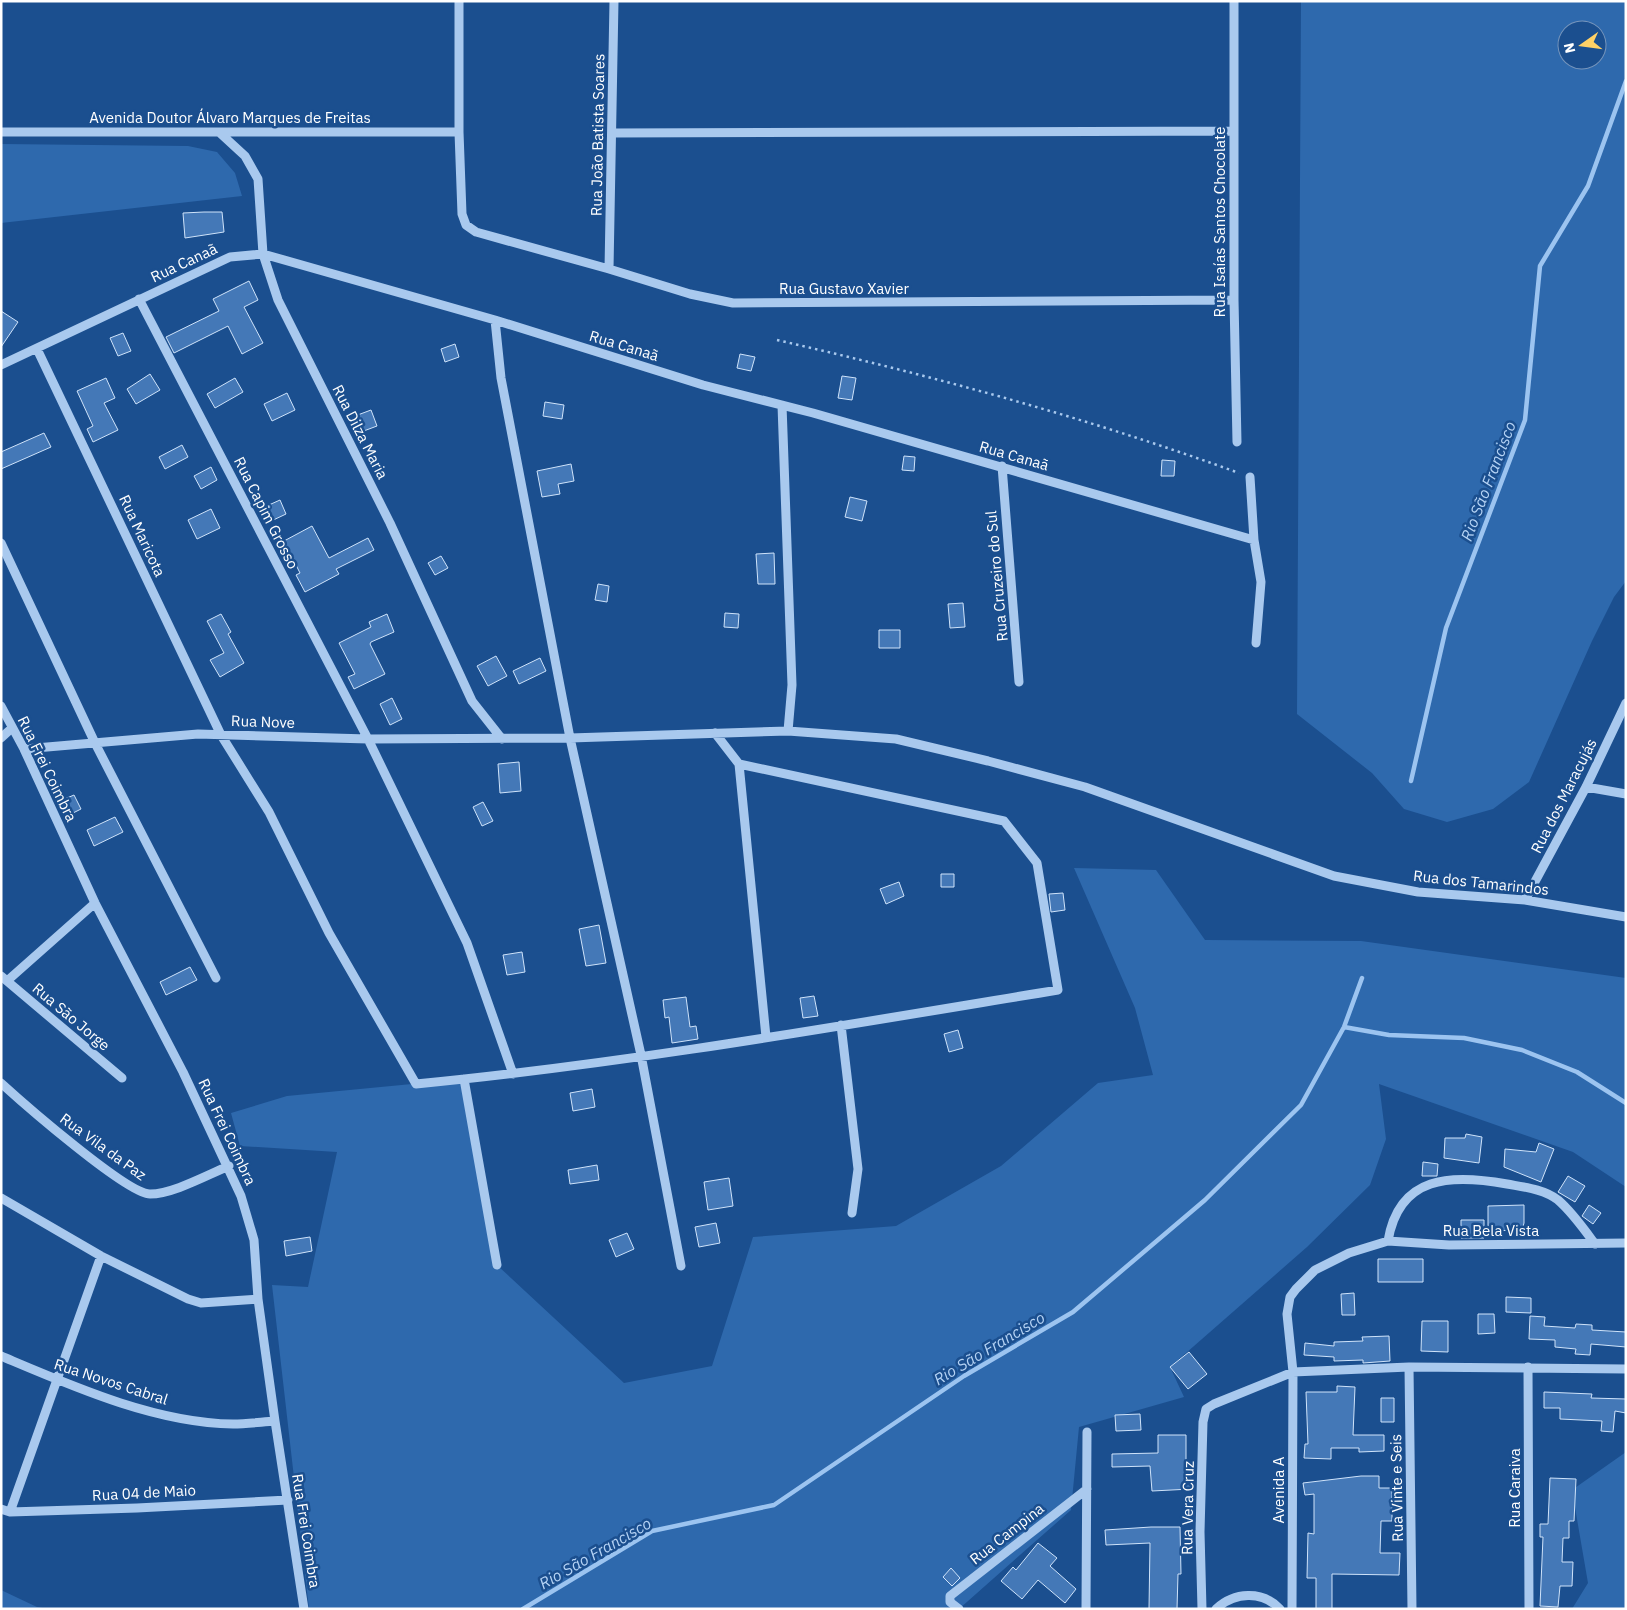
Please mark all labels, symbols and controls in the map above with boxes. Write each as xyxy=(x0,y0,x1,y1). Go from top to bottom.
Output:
north arrow xyxy=(1557,20,1607,70)
text: N xyxy=(1559,41,1579,55)
street label: Rua João Batista Soares xyxy=(587,54,608,216)
street label: Avenida Doutor Álvaro Marques de Freitas xyxy=(89,108,371,127)
street label: Rua Isaías Santos Chocolate xyxy=(1210,127,1229,317)
street label: Rua Canaã xyxy=(147,239,220,286)
street label: Rua Gustavo Xavier xyxy=(779,279,909,298)
street label: Rua Canaã xyxy=(587,326,661,365)
street label: Rua Dilza Maria xyxy=(328,381,392,482)
water label: Rio São Francisco xyxy=(1456,418,1520,544)
street label: Rua Canaã xyxy=(977,437,1051,475)
street label: Rua Capim Grosso xyxy=(230,454,303,572)
street label: Rua Maricota xyxy=(115,492,170,580)
street label: Rua Cruzeiro do Sul xyxy=(981,510,1012,642)
street label: Rua Nove xyxy=(231,711,295,732)
street label: Rua Frei Coimbra xyxy=(14,713,81,825)
street label: Rua dos Maracujás xyxy=(1526,735,1601,856)
street label: Rua dos Tamarindos xyxy=(1412,866,1550,899)
street label: Rua São Jorge xyxy=(29,979,114,1055)
street label: Rua Frei Coimbra xyxy=(194,1075,260,1188)
street label: Rua Vila da Paz xyxy=(56,1109,150,1184)
street label: Rua Bela Vista xyxy=(1443,1221,1539,1240)
water label: Rio São Francisco xyxy=(930,1307,1048,1389)
street label: Rua Novos Cabral xyxy=(52,1354,170,1409)
street label: Rua Vinte e Seis xyxy=(1386,1434,1407,1542)
street label: Rua Caraiva xyxy=(1505,1448,1524,1528)
street label: Avenida A xyxy=(1269,1456,1288,1523)
street label: Rua Vera Cruz xyxy=(1177,1461,1198,1555)
street label: Rua Frei Coimbra xyxy=(288,1472,325,1589)
street label: Rua 04 de Maio xyxy=(92,1480,196,1505)
street label: Rua Campina xyxy=(966,1499,1048,1569)
water label: Rio São Francisco xyxy=(535,1513,655,1593)

